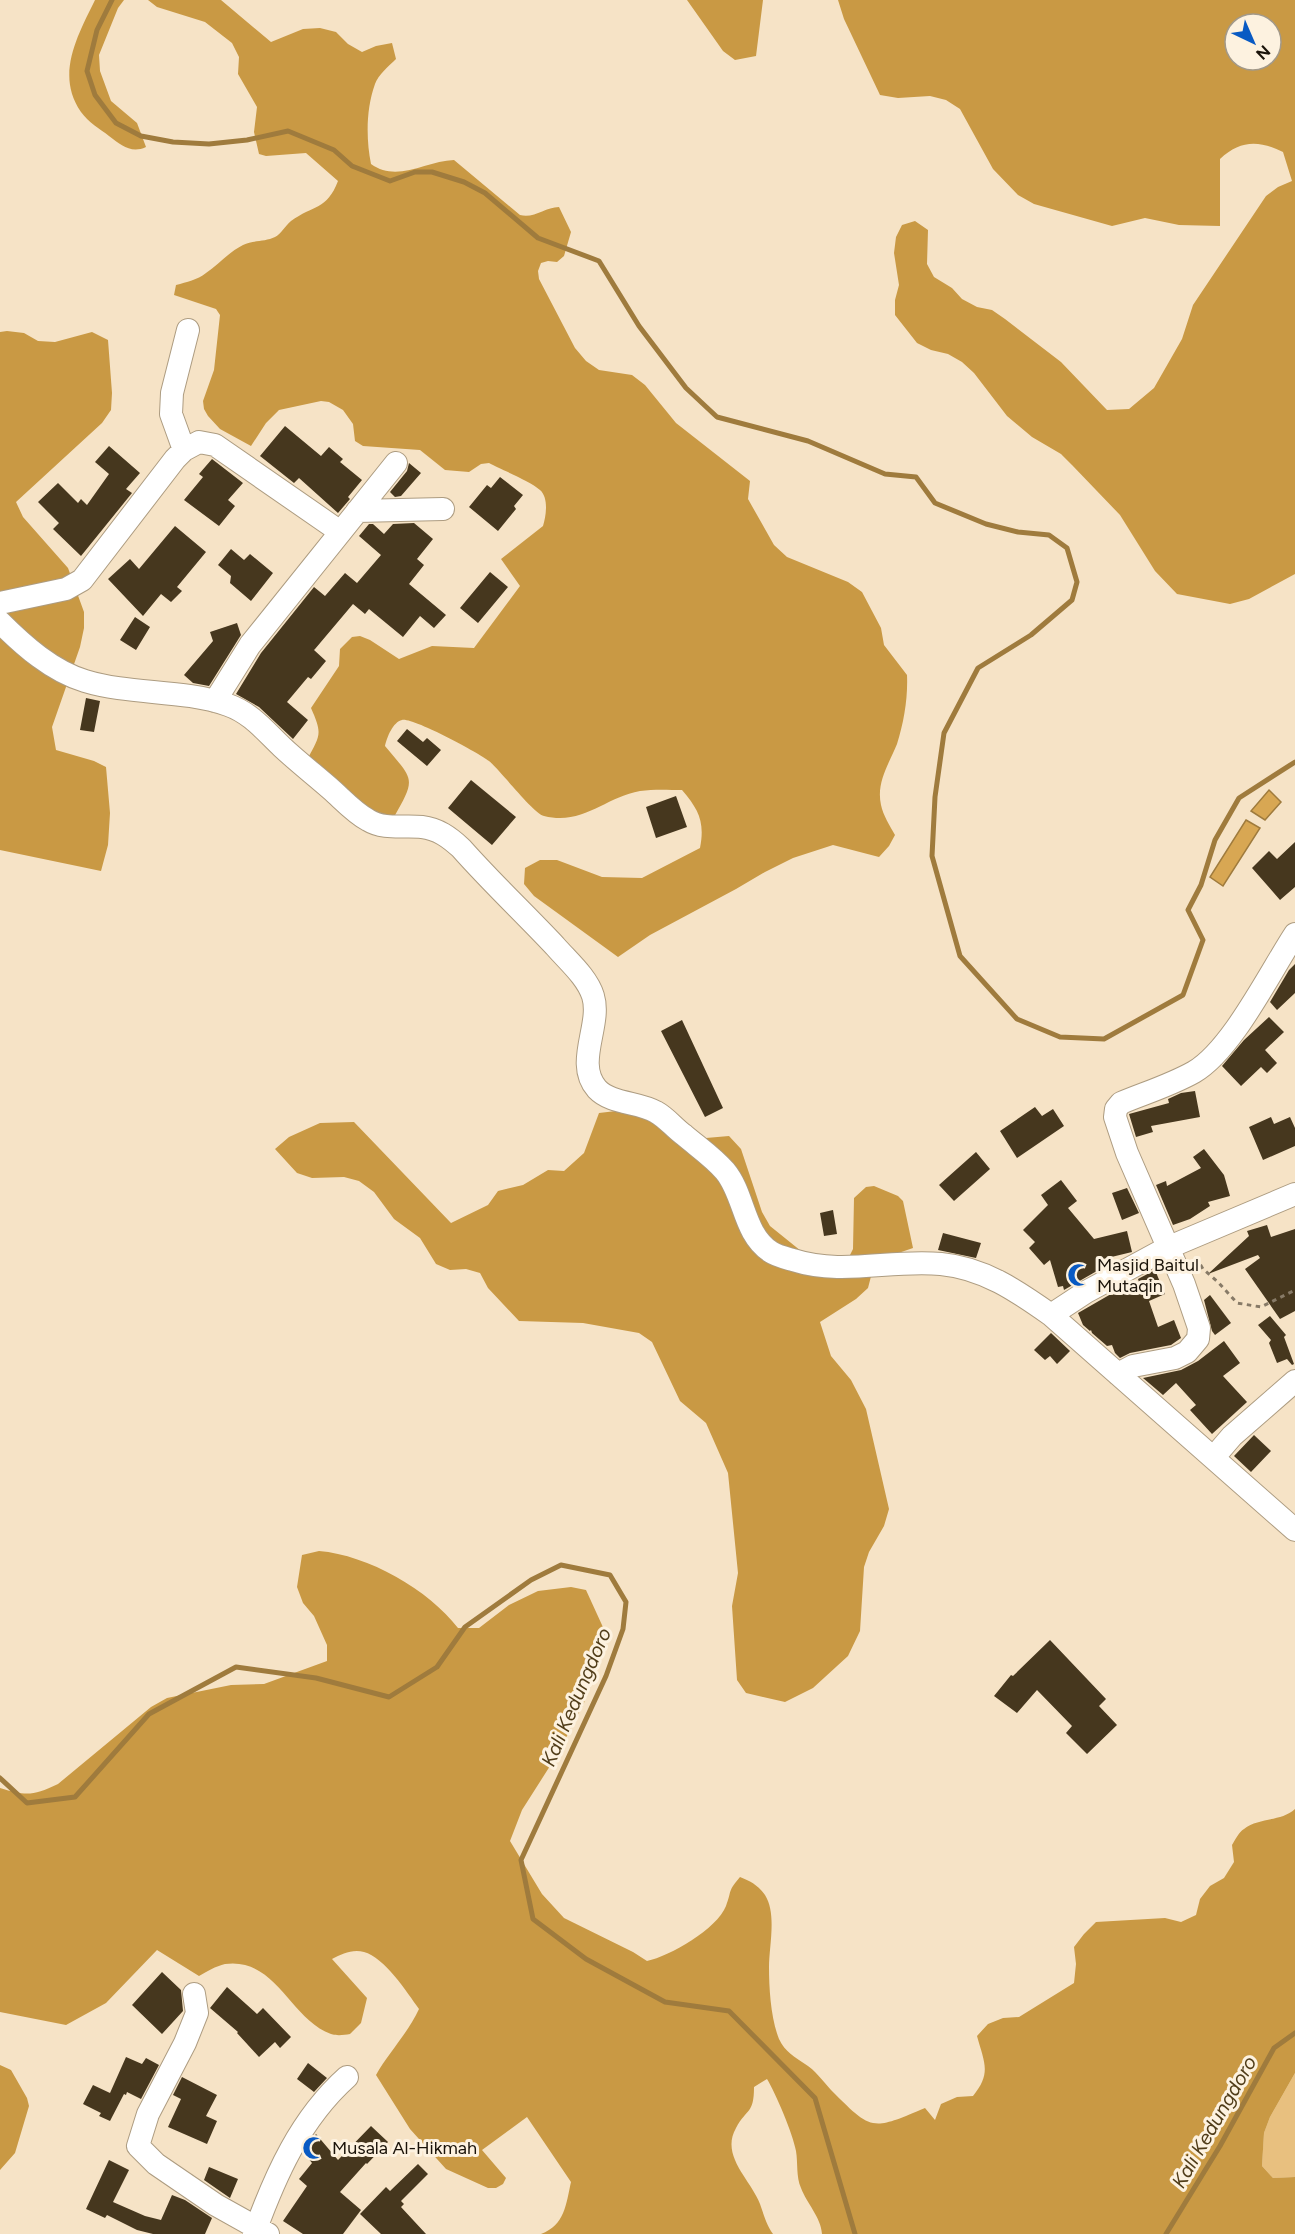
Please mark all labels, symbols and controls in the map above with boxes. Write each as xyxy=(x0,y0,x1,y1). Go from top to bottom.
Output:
north arrow xyxy=(1223,12,1283,72)
text: N xyxy=(1252,41,1274,64)
place label: Masjid Baitul Mutaqin xyxy=(1097,1254,1199,1297)
mosque icon: Masjid Baitul Mutaqin xyxy=(1066,1262,1092,1288)
water label: Kali Kedungdoro xyxy=(536,1624,616,1770)
water label: Kali Kedungdoro xyxy=(1167,2051,1262,2192)
mosque icon: Musala Al-Hikmah xyxy=(301,2135,327,2161)
place label: Musala Al-Hikmah xyxy=(332,2137,477,2159)

